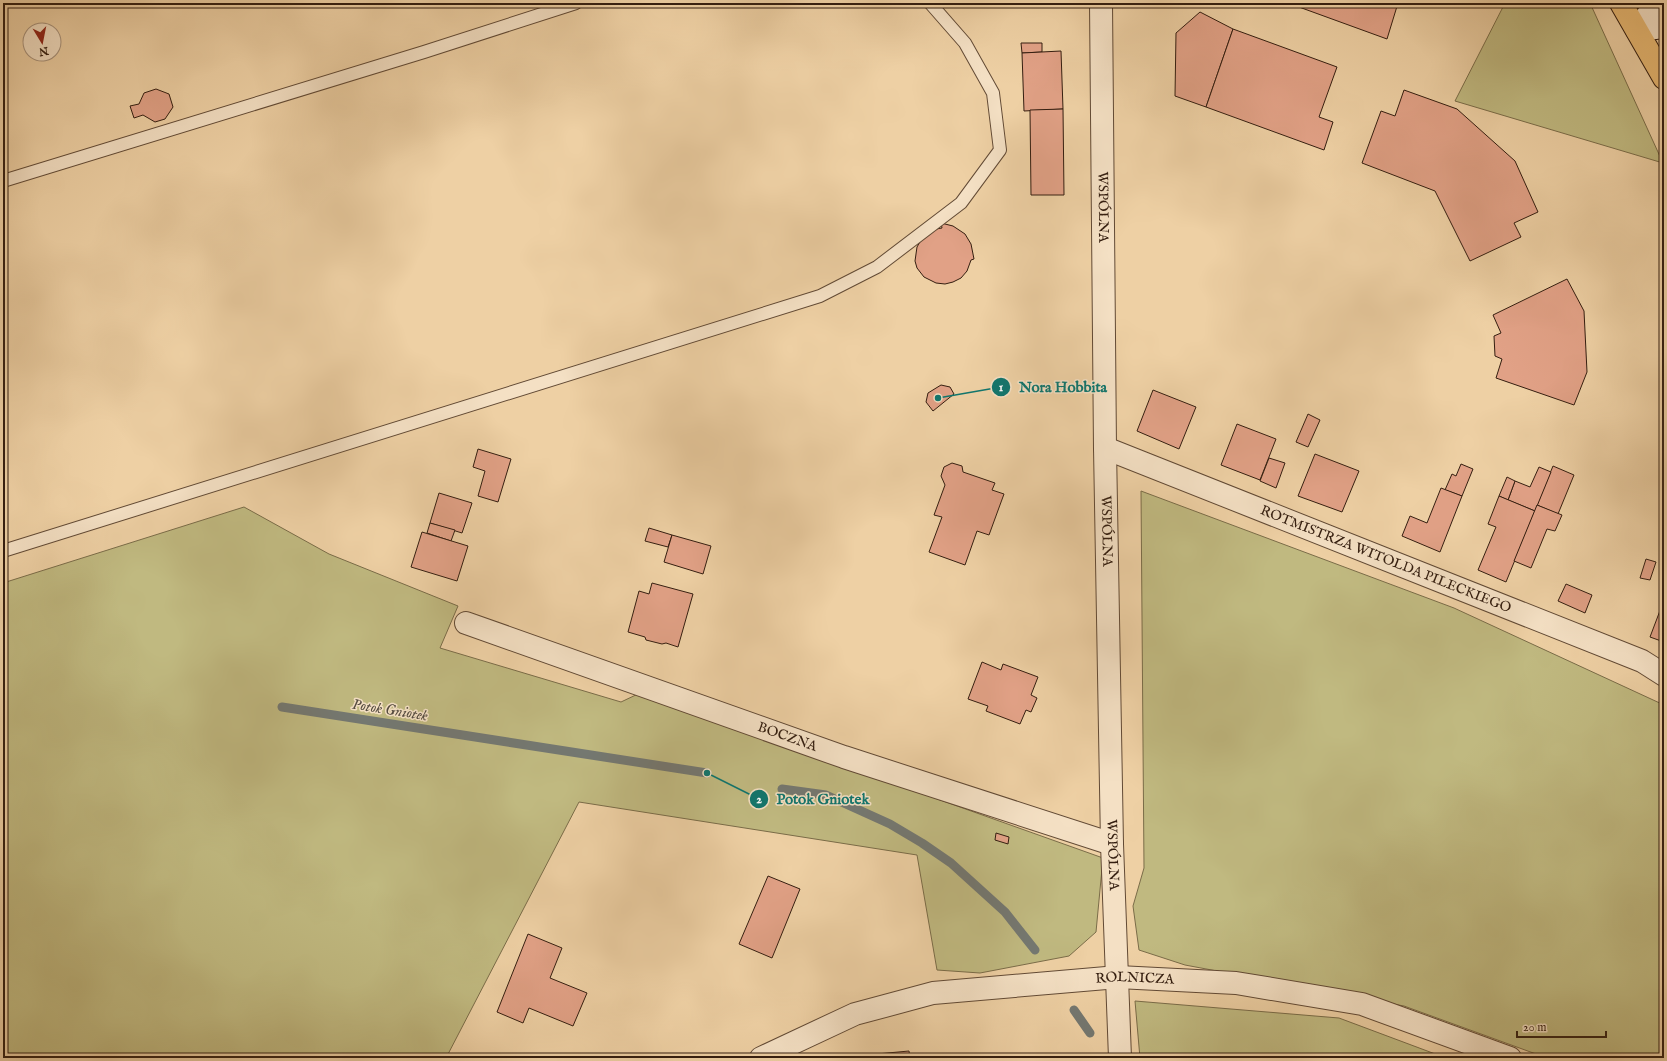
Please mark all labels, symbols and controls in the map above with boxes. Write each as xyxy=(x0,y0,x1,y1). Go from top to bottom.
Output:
north arrow xyxy=(22,22,62,62)
text: N xyxy=(37,43,50,59)
street label: WSPÓLNA xyxy=(1094,171,1113,243)
callout: Nora Hobbita xyxy=(991,374,1115,401)
text: Nora Hobbita xyxy=(1018,378,1108,397)
text: 1 xyxy=(999,380,1004,395)
street label: WSPÓLNA xyxy=(1097,495,1117,567)
street label: ROTMISTRZA WITOLDA PILECKIEGO xyxy=(1258,501,1514,617)
water label: Potok Gniotek xyxy=(351,695,429,725)
street label: BOCZNA xyxy=(755,718,820,756)
callout: Potok Gniotek xyxy=(749,785,878,812)
text: Potok Gniotek xyxy=(777,790,870,809)
text: 2 xyxy=(756,792,762,807)
street label: WSPÓLNA xyxy=(1103,819,1123,891)
street label: ROLNICZA xyxy=(1095,968,1175,989)
scale bar xyxy=(1517,1013,1606,1039)
text: 20 m xyxy=(1523,1020,1546,1035)

